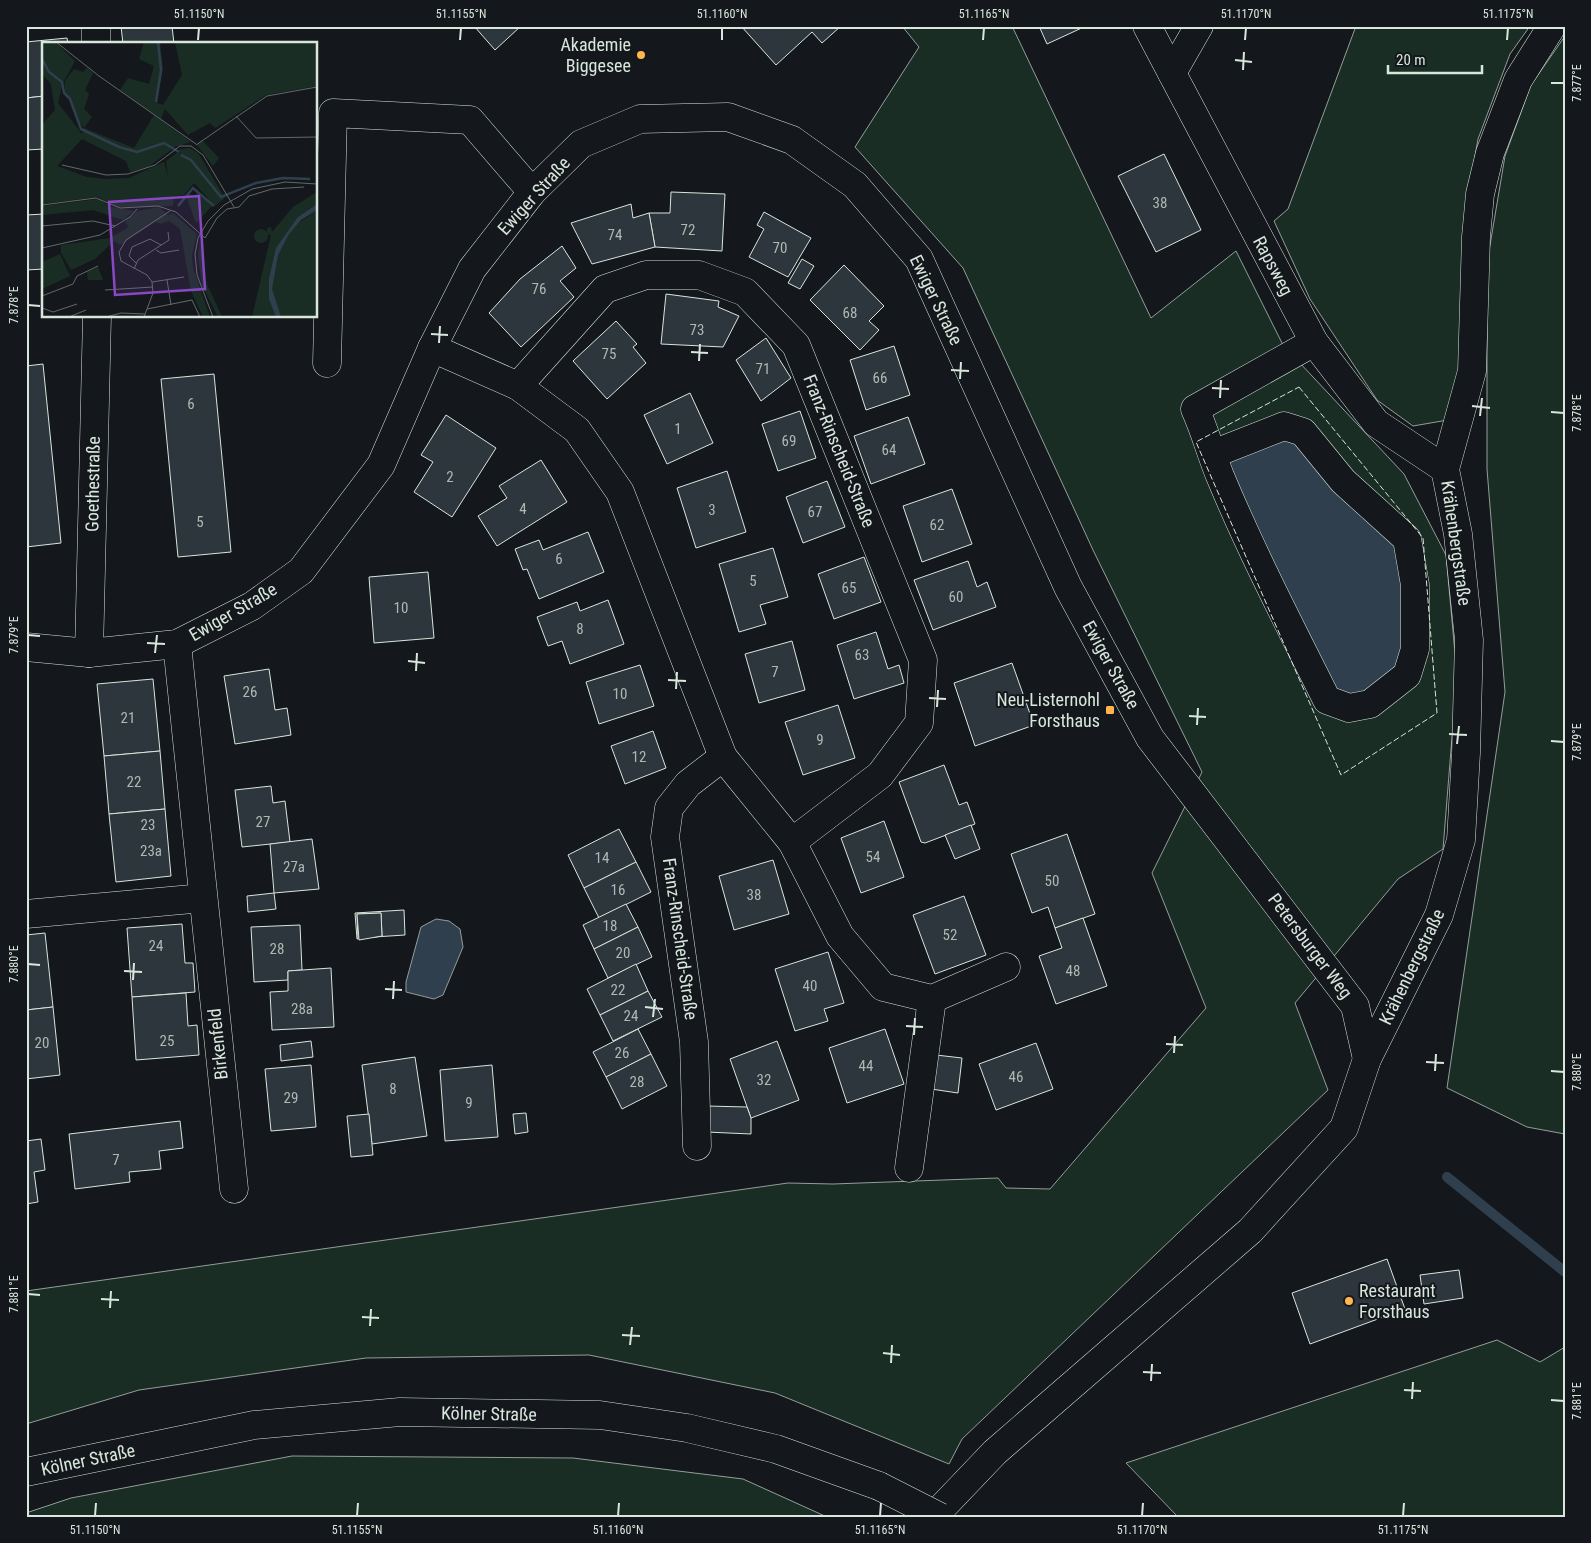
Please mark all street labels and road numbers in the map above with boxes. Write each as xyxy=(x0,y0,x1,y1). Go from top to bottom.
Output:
street label: Ewiger Straße xyxy=(493,152,574,239)
street label: Rapsweg xyxy=(1249,232,1298,299)
street label: Ewiger Straße xyxy=(906,251,967,348)
street label: Franz-Rinscheid-Straße xyxy=(799,371,880,530)
street label: Goethestraße xyxy=(81,436,104,532)
street label: Krähenbergstraße xyxy=(1437,479,1476,607)
street label: Ewiger Straße xyxy=(185,578,280,645)
street label: Ewiger Straße xyxy=(1079,617,1144,713)
street label: Franz-Rinscheid-Straße xyxy=(659,857,702,1021)
street label: Petersburger Weg xyxy=(1264,889,1357,1002)
street label: Krähenbergstraße xyxy=(1374,906,1449,1028)
street label: Birkenfeld xyxy=(203,1007,232,1081)
street label: Kölner Straße xyxy=(441,1402,537,1425)
street label: Kölner Straße xyxy=(39,1439,137,1480)

